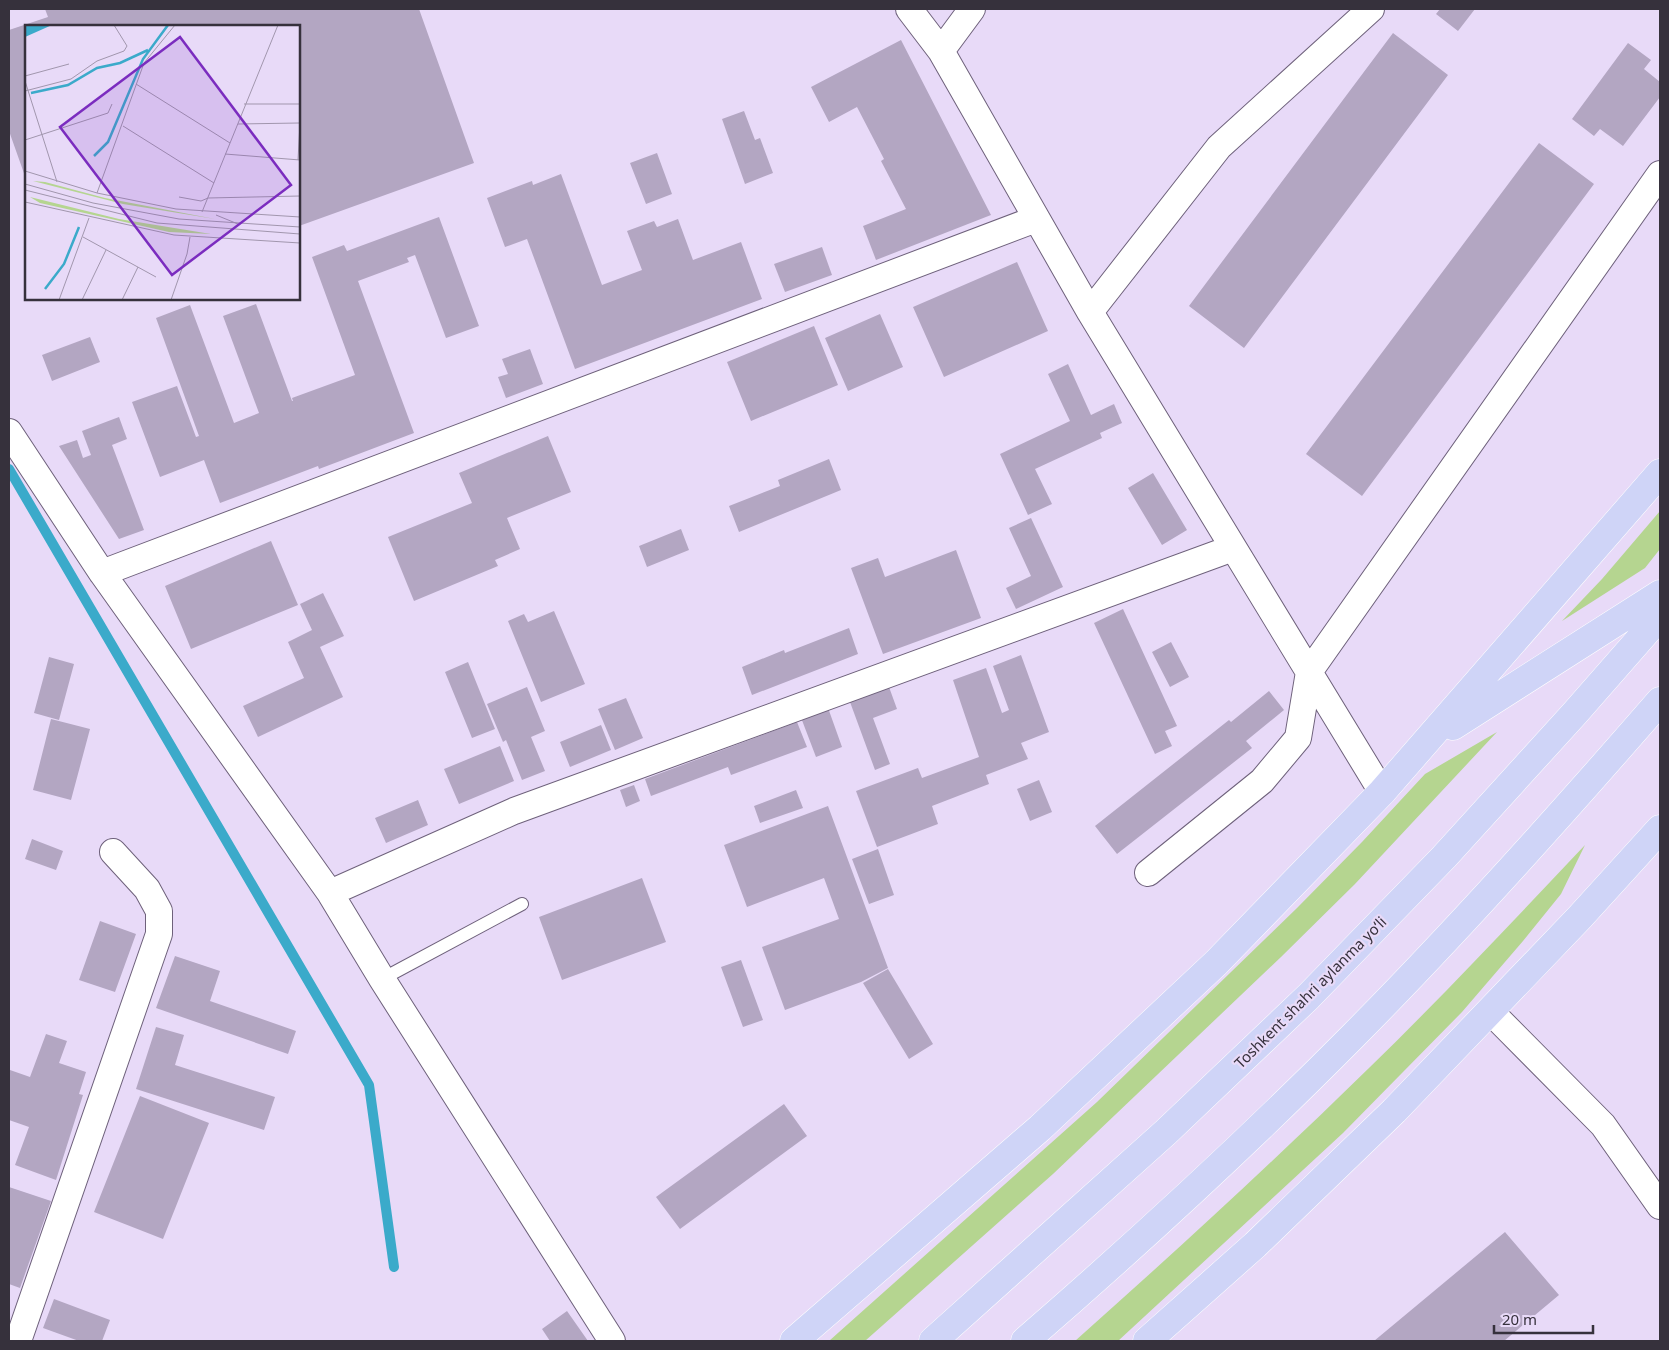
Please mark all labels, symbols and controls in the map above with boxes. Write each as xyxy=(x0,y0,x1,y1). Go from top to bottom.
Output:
inset map xyxy=(25,25,300,300)
street label: Toshkent shahri aylanma yoʻli xyxy=(1230,912,1390,1072)
scale bar xyxy=(1494,1302,1593,1334)
text: 20 m xyxy=(1502,1309,1537,1329)

